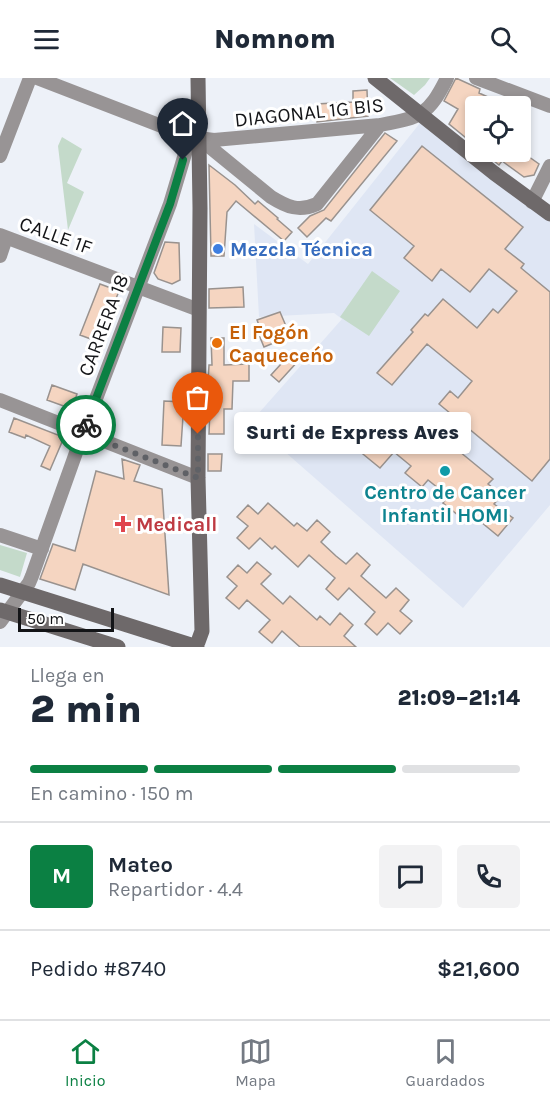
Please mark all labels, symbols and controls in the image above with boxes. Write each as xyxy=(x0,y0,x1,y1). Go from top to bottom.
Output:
icon: menu xyxy=(30,23,63,56)
text: Nomnom xyxy=(214,23,336,55)
icon: search xyxy=(487,23,520,56)
street label: DIAGONAL 1G BIS xyxy=(233,93,385,132)
map controls xyxy=(465,96,531,162)
button: locate xyxy=(465,96,531,162)
pin xyxy=(157,98,208,160)
icon: home xyxy=(166,107,199,140)
street label: CALLE 1F xyxy=(16,212,95,259)
place label: Mezcla Técnica xyxy=(230,238,373,261)
marker: Mezcla Técnica xyxy=(211,242,225,256)
street label: CARRERA 18 xyxy=(74,271,133,379)
place label: El Fogón Caqueceńo xyxy=(229,321,334,367)
marker: El Fogón Caqueceńo xyxy=(210,336,224,350)
pin xyxy=(172,372,223,434)
icon: bag xyxy=(181,381,214,414)
courier xyxy=(56,395,116,455)
icon: bike xyxy=(70,409,103,442)
callout: Surti de Express Aves xyxy=(234,413,471,455)
text: Surti de Express Aves xyxy=(246,421,459,444)
marker: Centro de Cancer Infantil HOMI xyxy=(438,464,452,478)
place label: Centro de Cancer Infantil HOMI xyxy=(364,481,526,527)
place label: Medicall xyxy=(136,513,217,536)
marker: Medicall xyxy=(114,515,132,533)
scale bar xyxy=(18,605,114,632)
text: 50 m xyxy=(27,609,64,628)
text: Llega en xyxy=(30,664,105,687)
text: 21:09–21:14 xyxy=(398,685,520,711)
text: 2 min xyxy=(30,686,142,732)
text: En camino · 150 m xyxy=(30,782,193,805)
button: chat xyxy=(379,845,442,908)
button: phone xyxy=(457,845,520,908)
text: Mateo xyxy=(108,852,173,878)
text: M xyxy=(52,863,71,889)
text: Repartidor · 4.4 xyxy=(108,878,243,901)
text: Pedido #8740 xyxy=(30,956,166,982)
text: $21,600 xyxy=(437,956,520,982)
tab: Inicio xyxy=(65,1035,106,1090)
tab: Mapa xyxy=(235,1035,276,1090)
tab: Guardados xyxy=(406,1035,485,1090)

